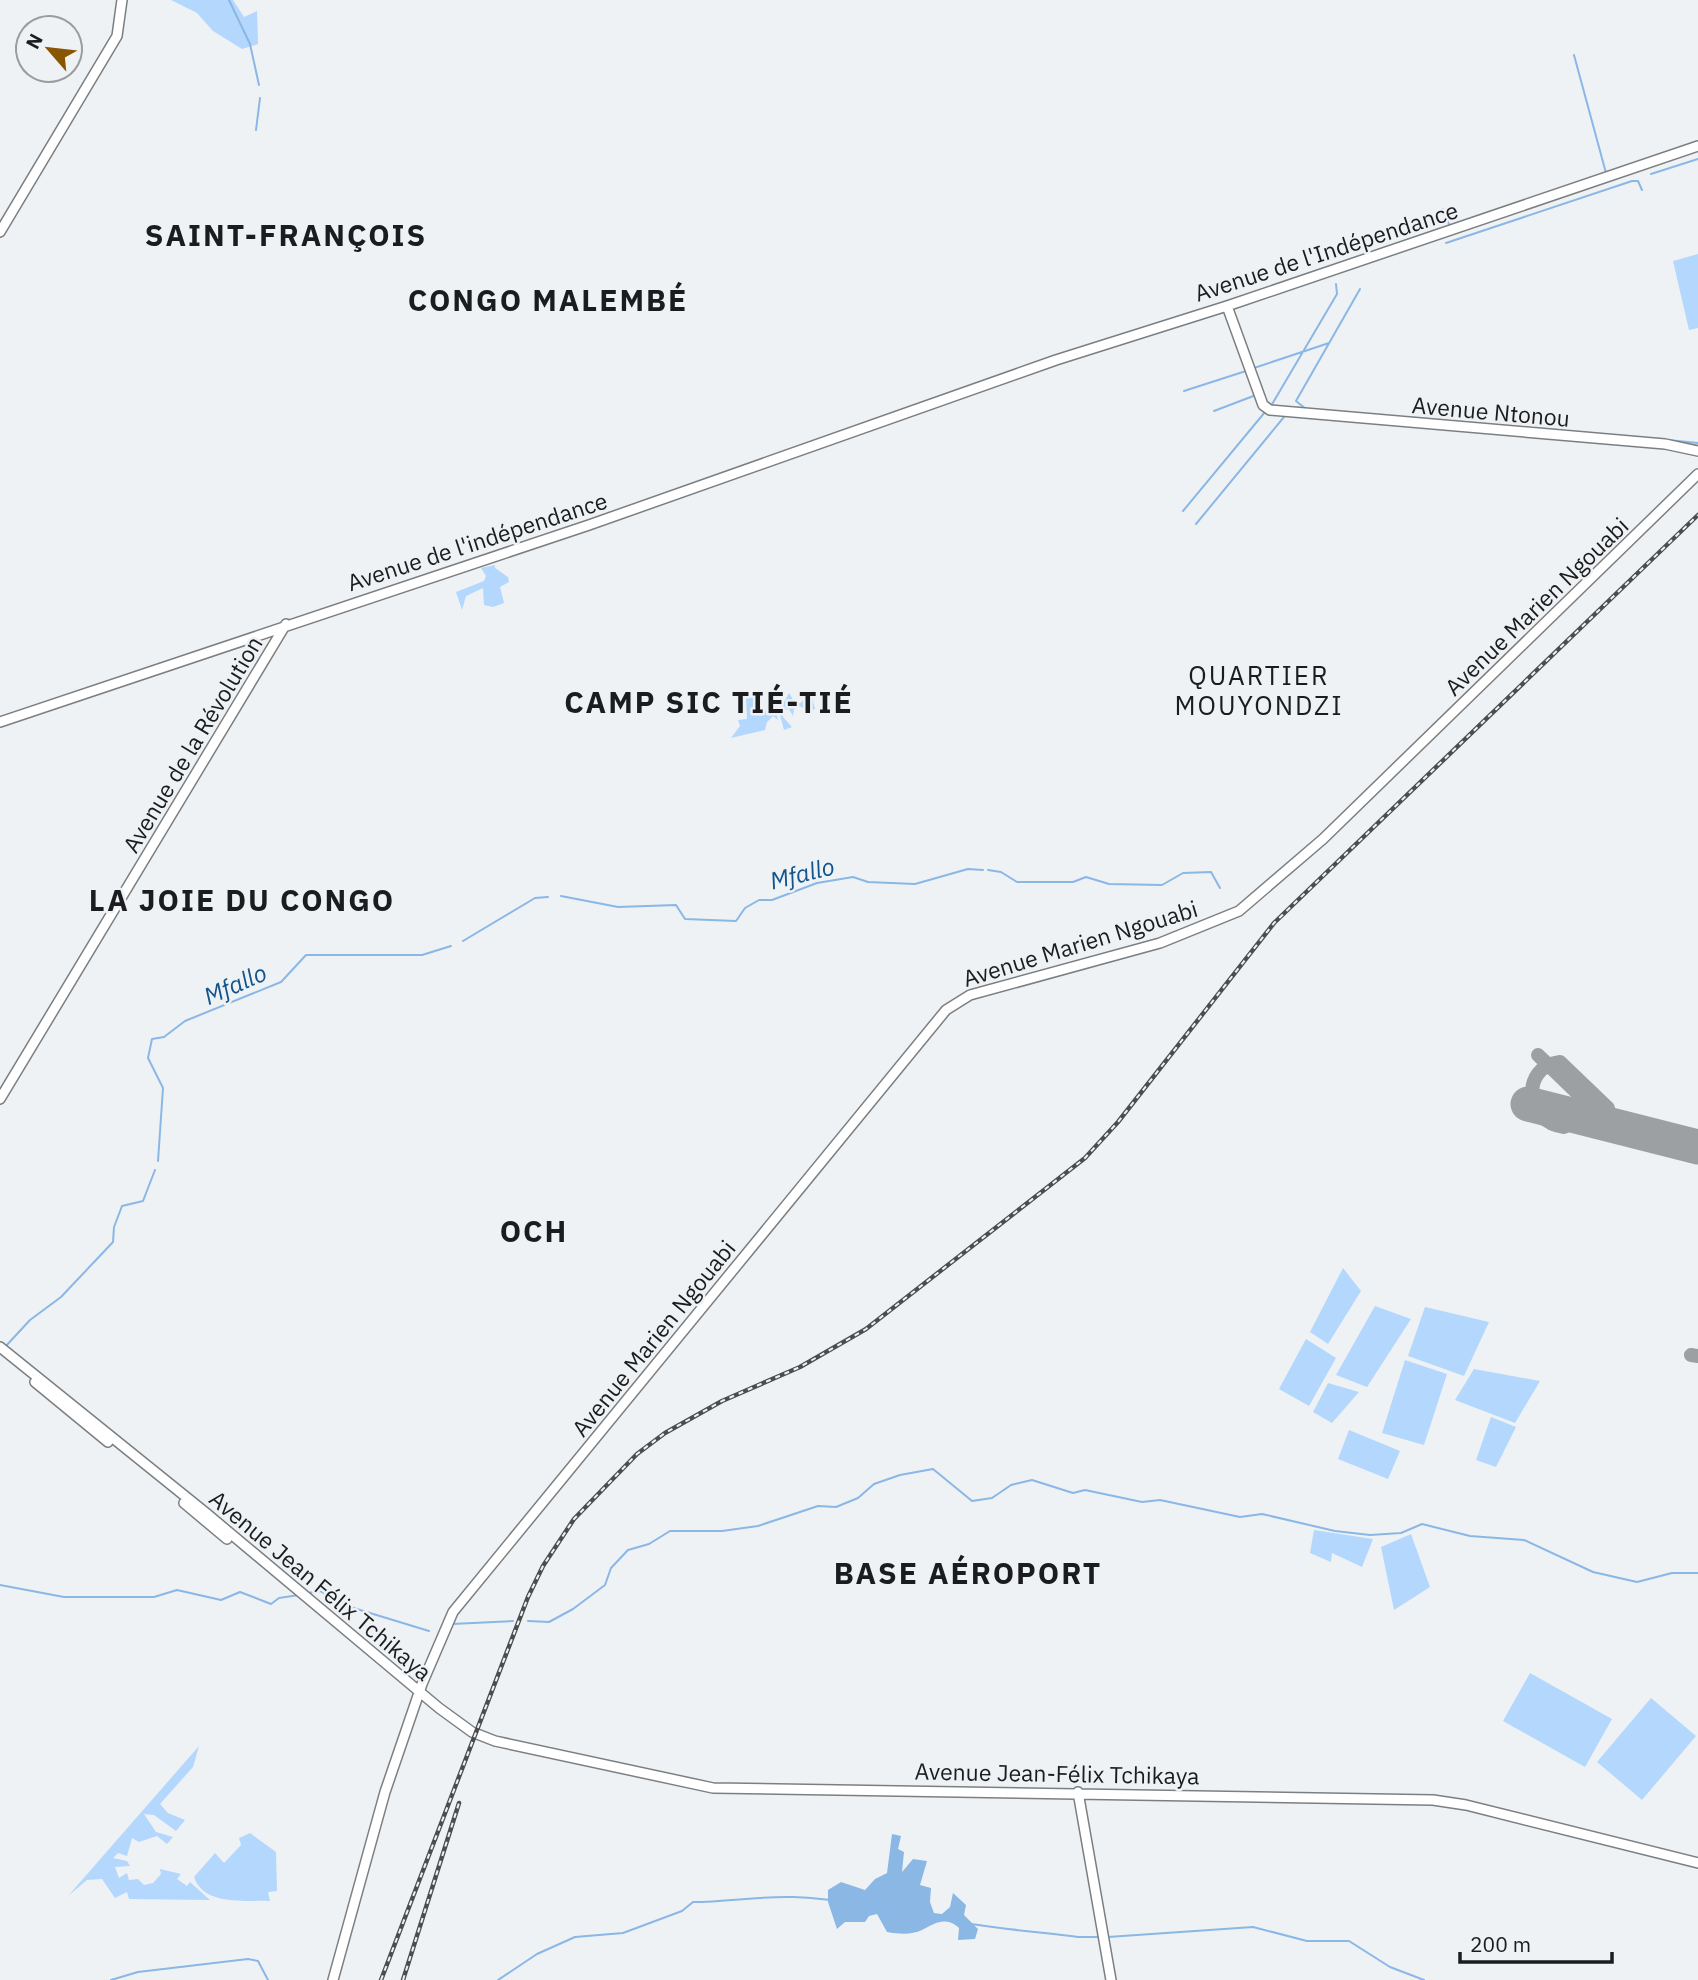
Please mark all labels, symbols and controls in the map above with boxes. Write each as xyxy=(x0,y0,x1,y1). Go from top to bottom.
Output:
north arrow xyxy=(14,14,84,84)
text: N xyxy=(20,29,48,53)
street label: Avenue de l'Indépendance xyxy=(1190,194,1462,308)
district label: SAINT-FRANÇOIS xyxy=(145,215,427,254)
district label: CONGO MALEMBÉ xyxy=(408,280,688,319)
street label: Avenue Ntonou xyxy=(1411,389,1571,433)
street label: Avenue de l'indépendance xyxy=(343,485,611,597)
street label: Avenue Marien Ngouabi xyxy=(1438,510,1634,702)
street label: Avenue de la Révolution xyxy=(115,630,269,858)
district label: QUARTIER MOUYONDZI xyxy=(1174,658,1344,722)
district label: CAMP SIC TIÉ-TIÉ xyxy=(564,682,854,721)
water label: Mfallo xyxy=(766,850,838,896)
district label: LA JOIE DU CONGO xyxy=(89,880,395,919)
street label: Avenue Marien Ngouabi xyxy=(959,893,1201,993)
water label: Mfallo xyxy=(198,956,272,1012)
district label: OCH xyxy=(500,1211,568,1250)
street label: Avenue Marien Ngouabi xyxy=(565,1234,741,1442)
street label: Avenue Jean Félix Tchikaya xyxy=(204,1483,438,1687)
district label: BASE AÉROPORT xyxy=(834,1553,1102,1592)
street label: Avenue Jean-Félix Tchikaya xyxy=(914,1756,1200,1790)
scale bar xyxy=(1460,1920,1612,1964)
text: 200 m xyxy=(1470,1930,1531,1958)

